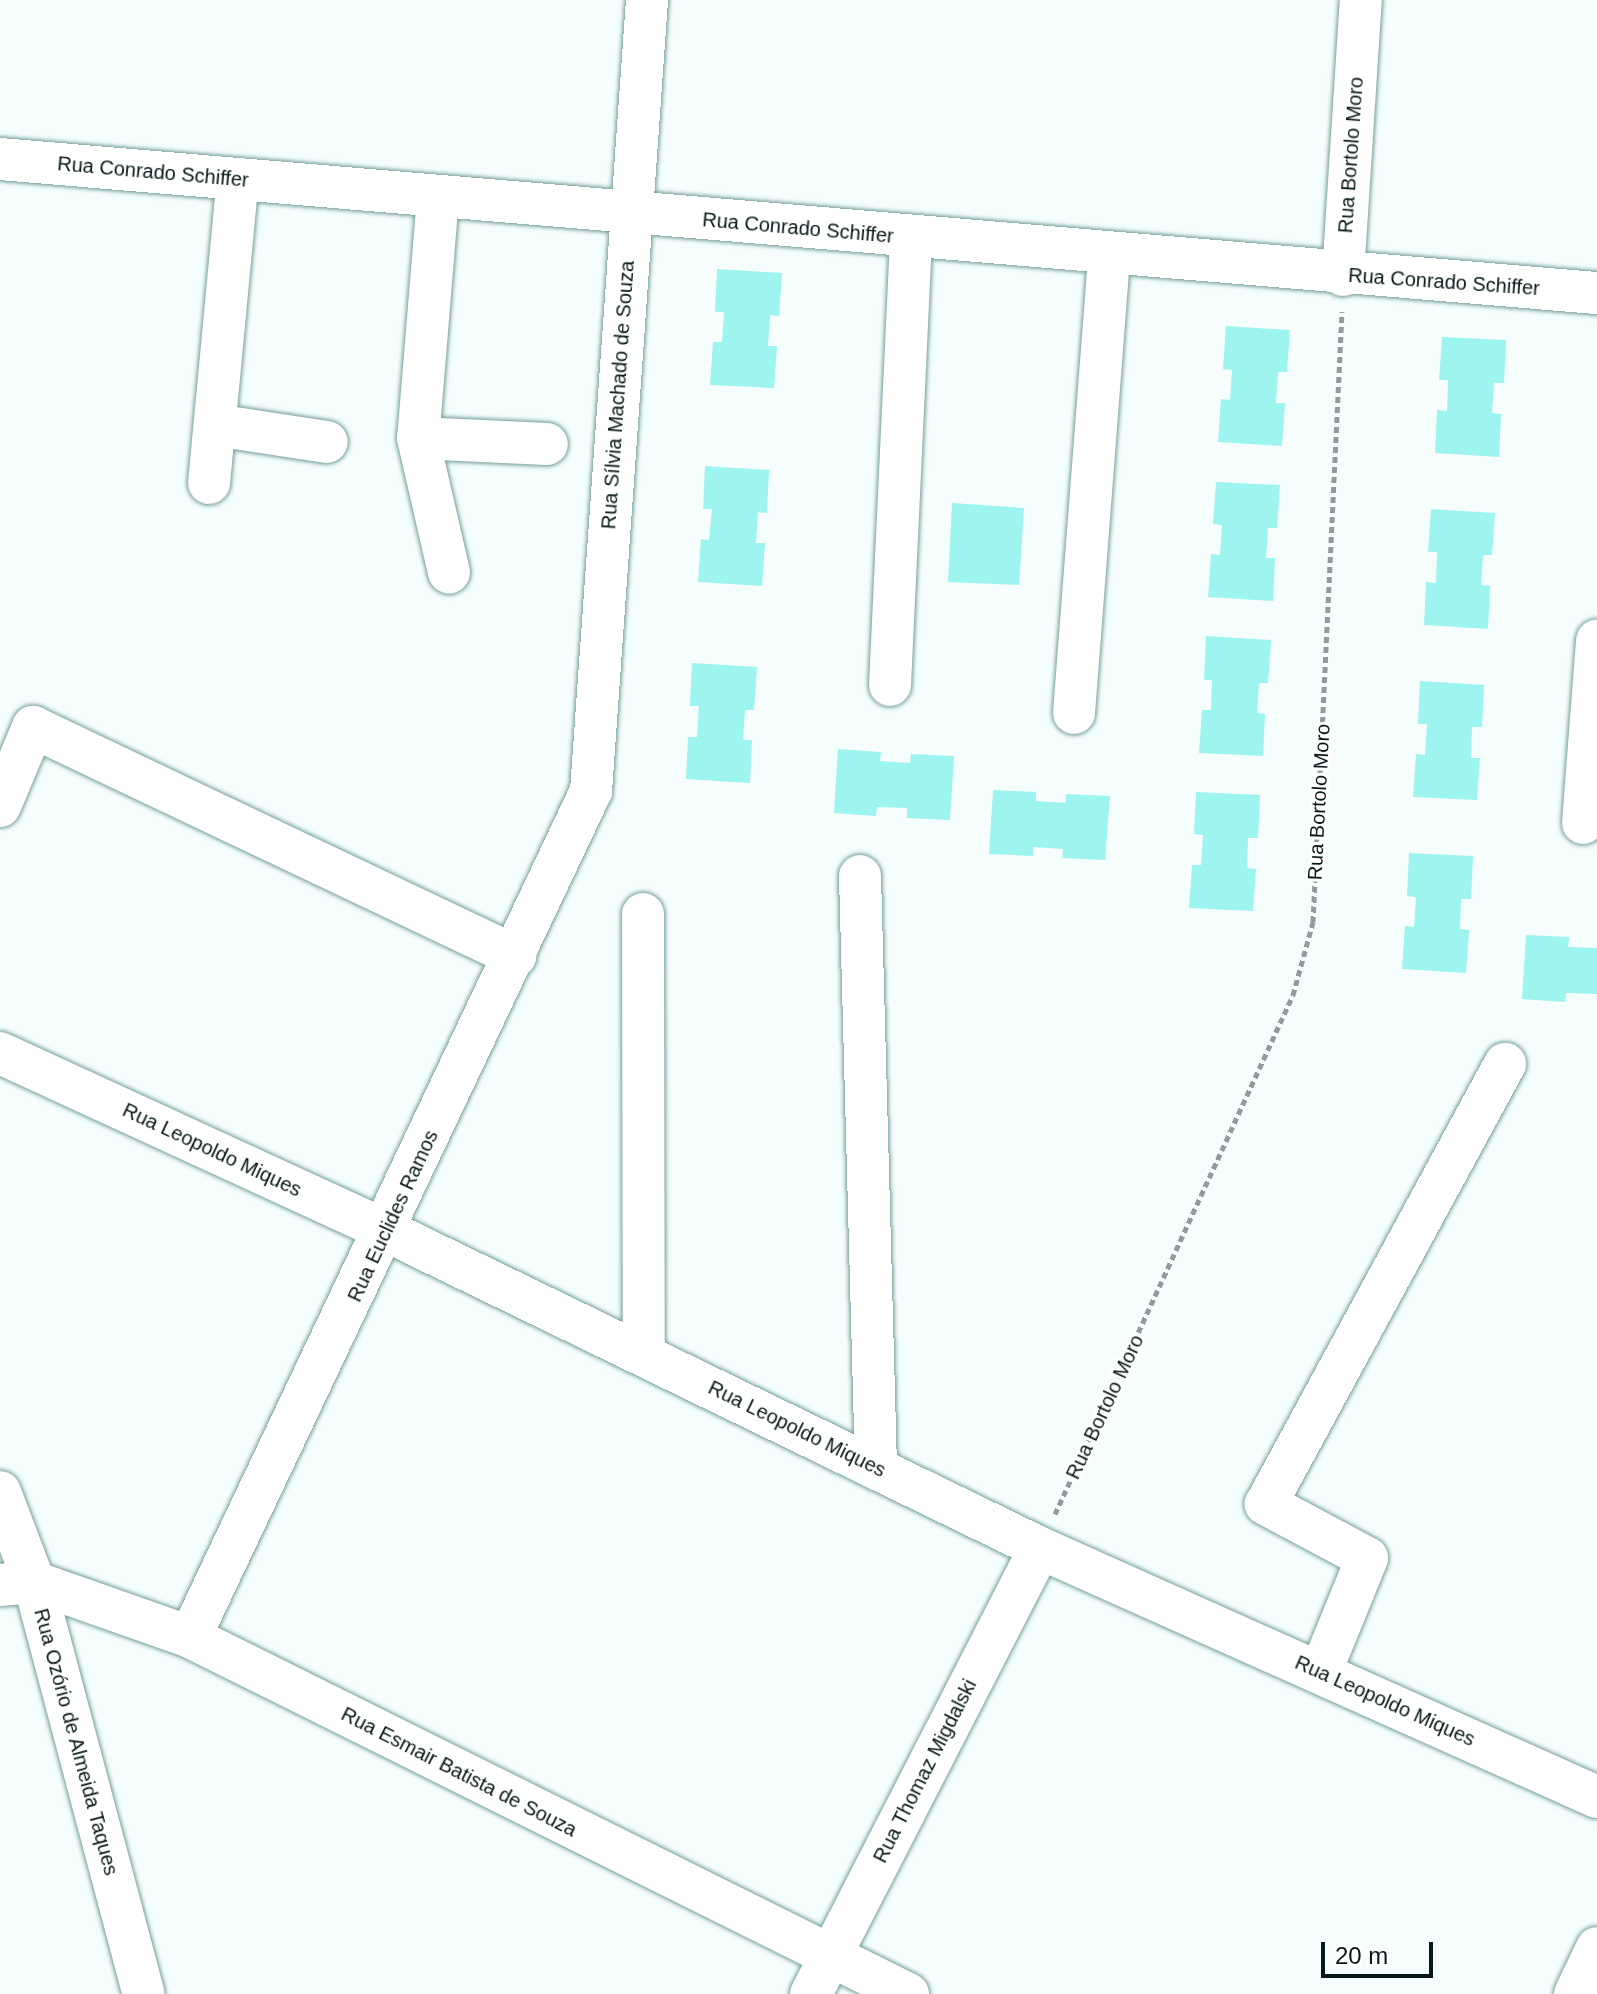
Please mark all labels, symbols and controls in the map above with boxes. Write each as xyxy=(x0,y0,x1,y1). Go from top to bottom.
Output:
street label: Rua Bortolo Moro xyxy=(1334,76,1368,234)
street label: Rua Conrado Schiffer xyxy=(56,152,250,192)
street label: Rua Conrado Schiffer xyxy=(701,208,895,248)
street label: Rua Sílvia Machado de Souza xyxy=(597,260,639,530)
street label: Rua Conrado Schiffer xyxy=(1347,263,1541,301)
street label: Rua Bortolo Moro xyxy=(1303,723,1335,881)
street label: Rua Leopoldo Miques xyxy=(119,1098,305,1202)
street label: Rua Euclides Ramos xyxy=(343,1126,443,1306)
street label: Rua Bortolo Moro xyxy=(1061,1331,1149,1483)
street label: Rua Leopoldo Miques xyxy=(704,1376,890,1482)
street label: Rua Ozório de Almeida Taques xyxy=(29,1605,123,1879)
street label: Rua Leopoldo Miques xyxy=(1291,1650,1479,1752)
street label: Rua Thomaz Migdalski xyxy=(868,1675,982,1867)
street label: Rua Esmair Batista de Souza xyxy=(337,1702,581,1842)
scale bar xyxy=(1325,1926,1437,1976)
text: 20 m xyxy=(1335,1942,1388,1969)

